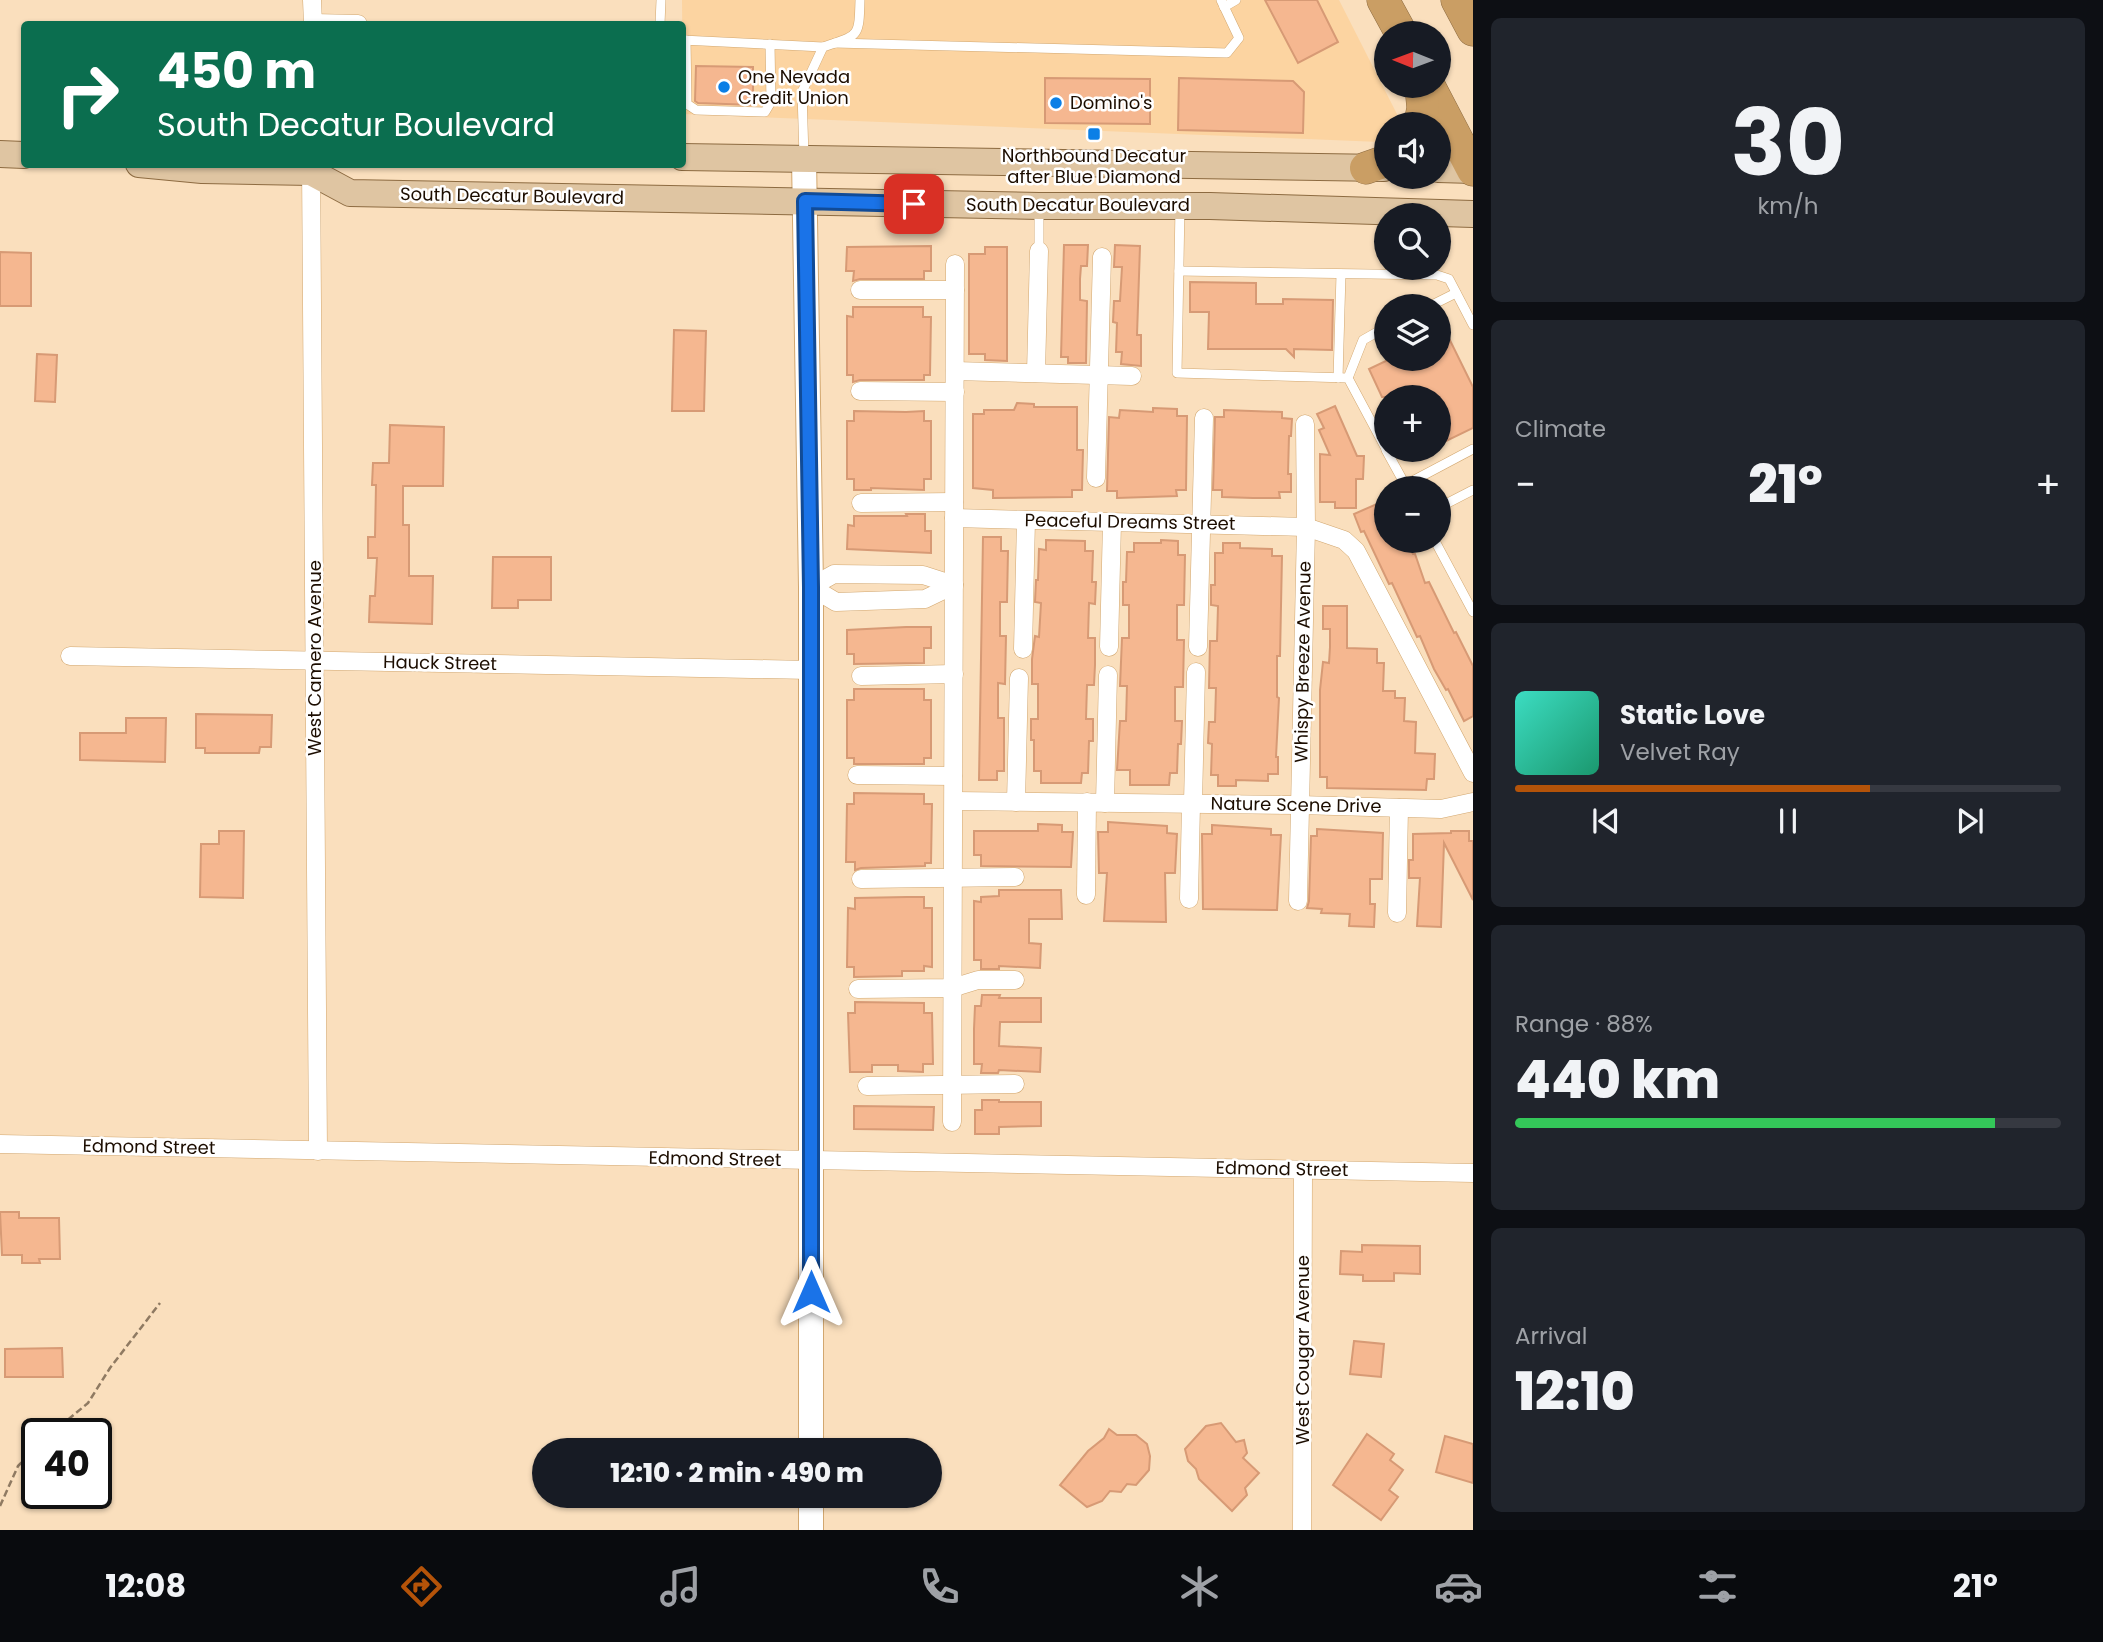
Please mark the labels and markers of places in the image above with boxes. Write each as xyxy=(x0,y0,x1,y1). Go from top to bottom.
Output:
place label: One Nevada Credit Union xyxy=(738,64,850,110)
marker: One Nevada Credit Union xyxy=(716,79,732,95)
place label: Domino's xyxy=(1070,90,1153,115)
marker: Domino's xyxy=(1048,95,1064,111)
marker: Northbound Decatur after Blue Diamond xyxy=(1086,126,1102,142)
place label: Northbound Decatur after Blue Diamond xyxy=(1002,143,1186,189)
pin xyxy=(884,174,944,234)

